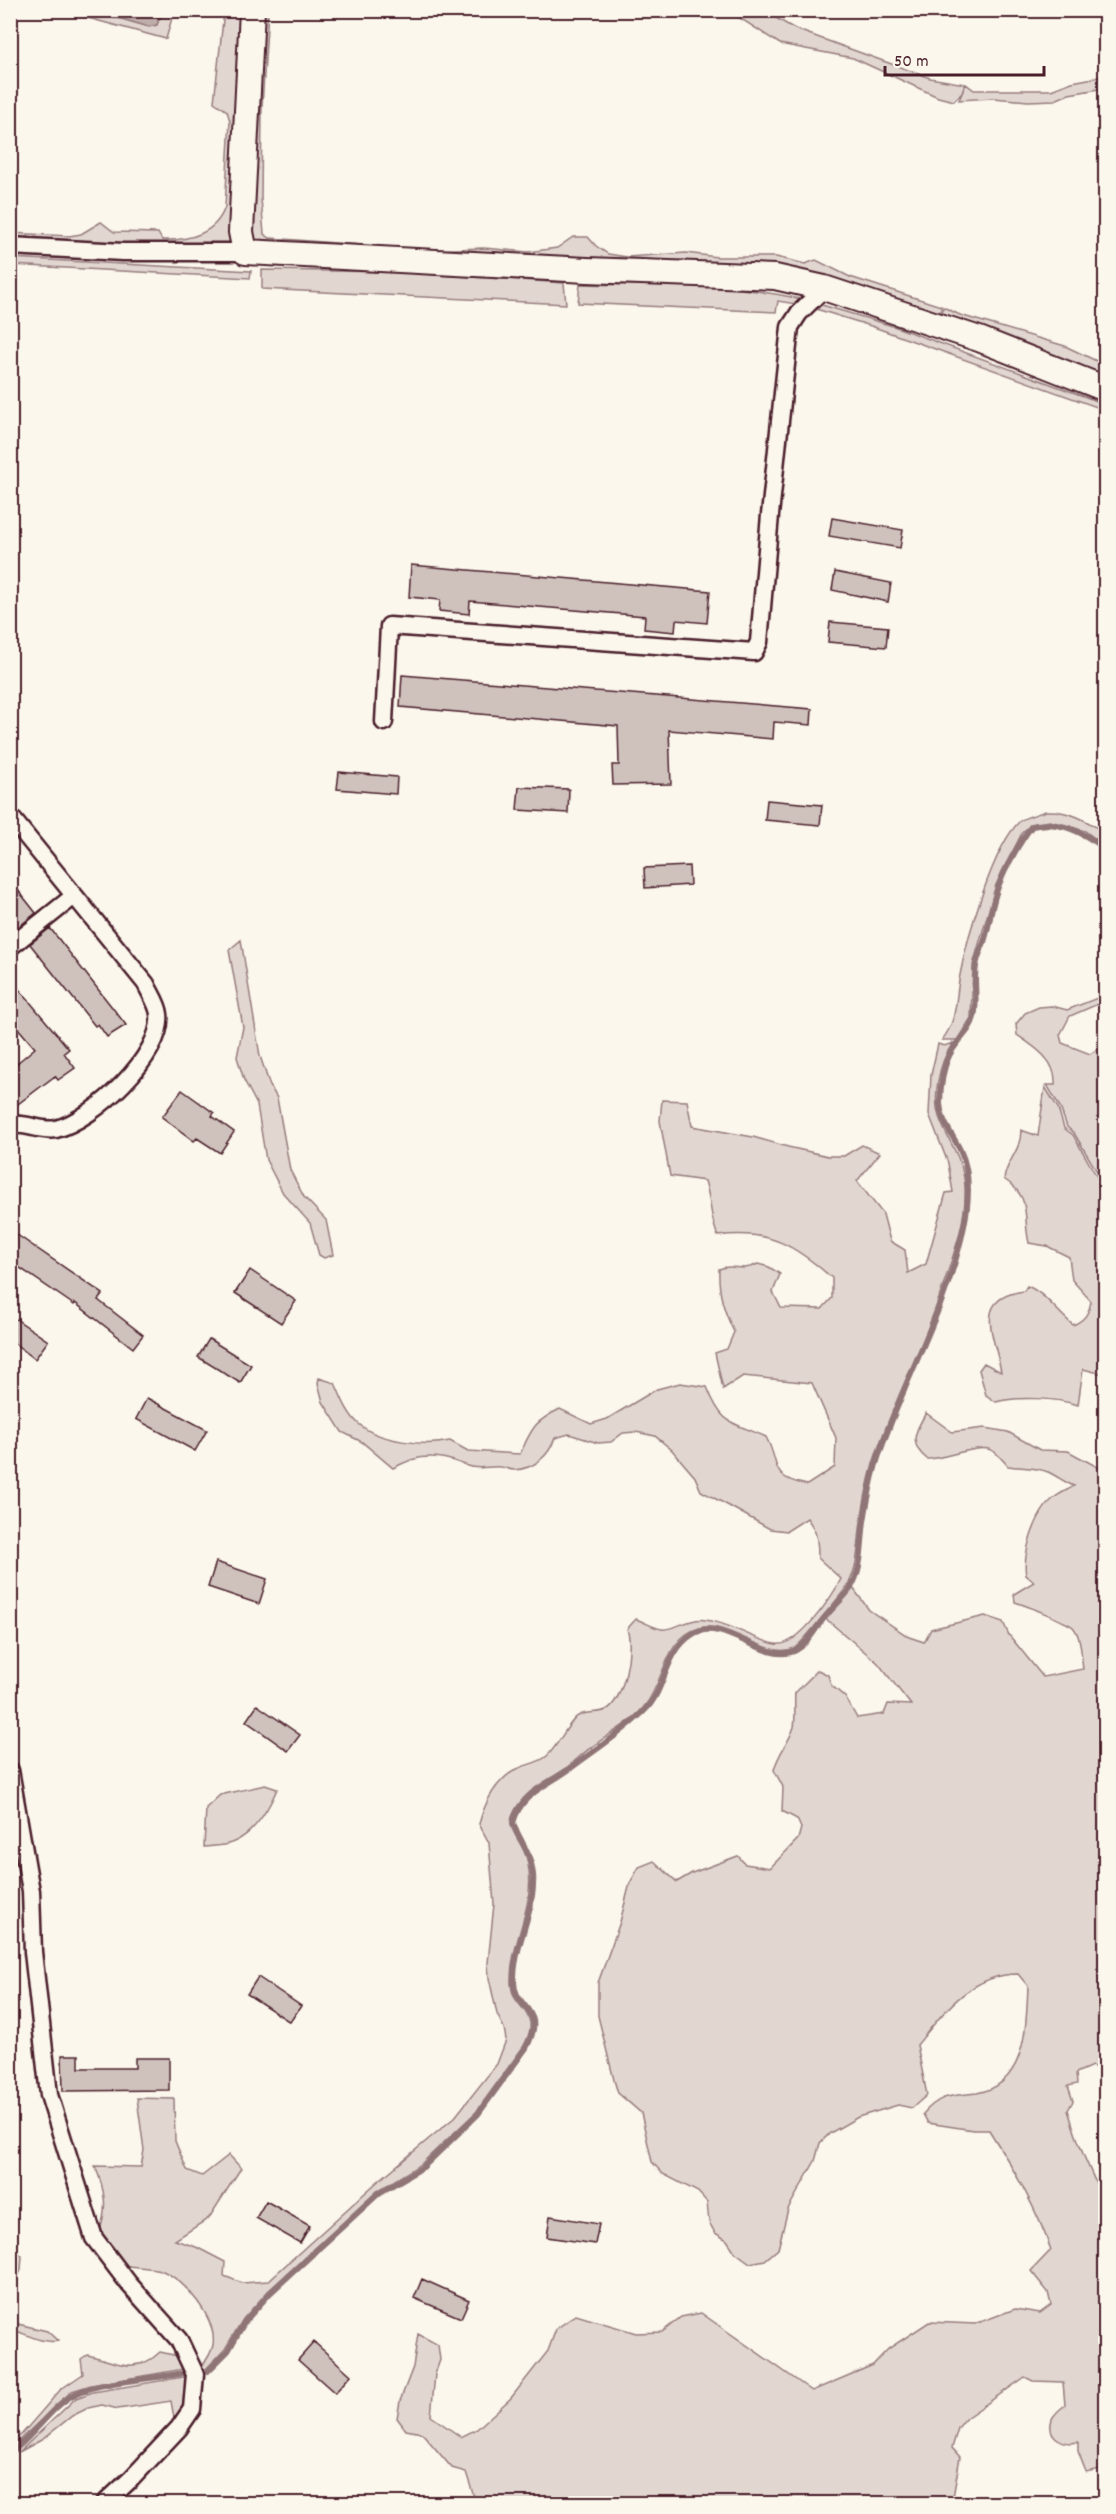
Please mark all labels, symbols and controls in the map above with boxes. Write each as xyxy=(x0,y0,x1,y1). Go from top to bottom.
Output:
scale bar xyxy=(885,39,1044,77)
text: 50 m xyxy=(894,50,929,75)

